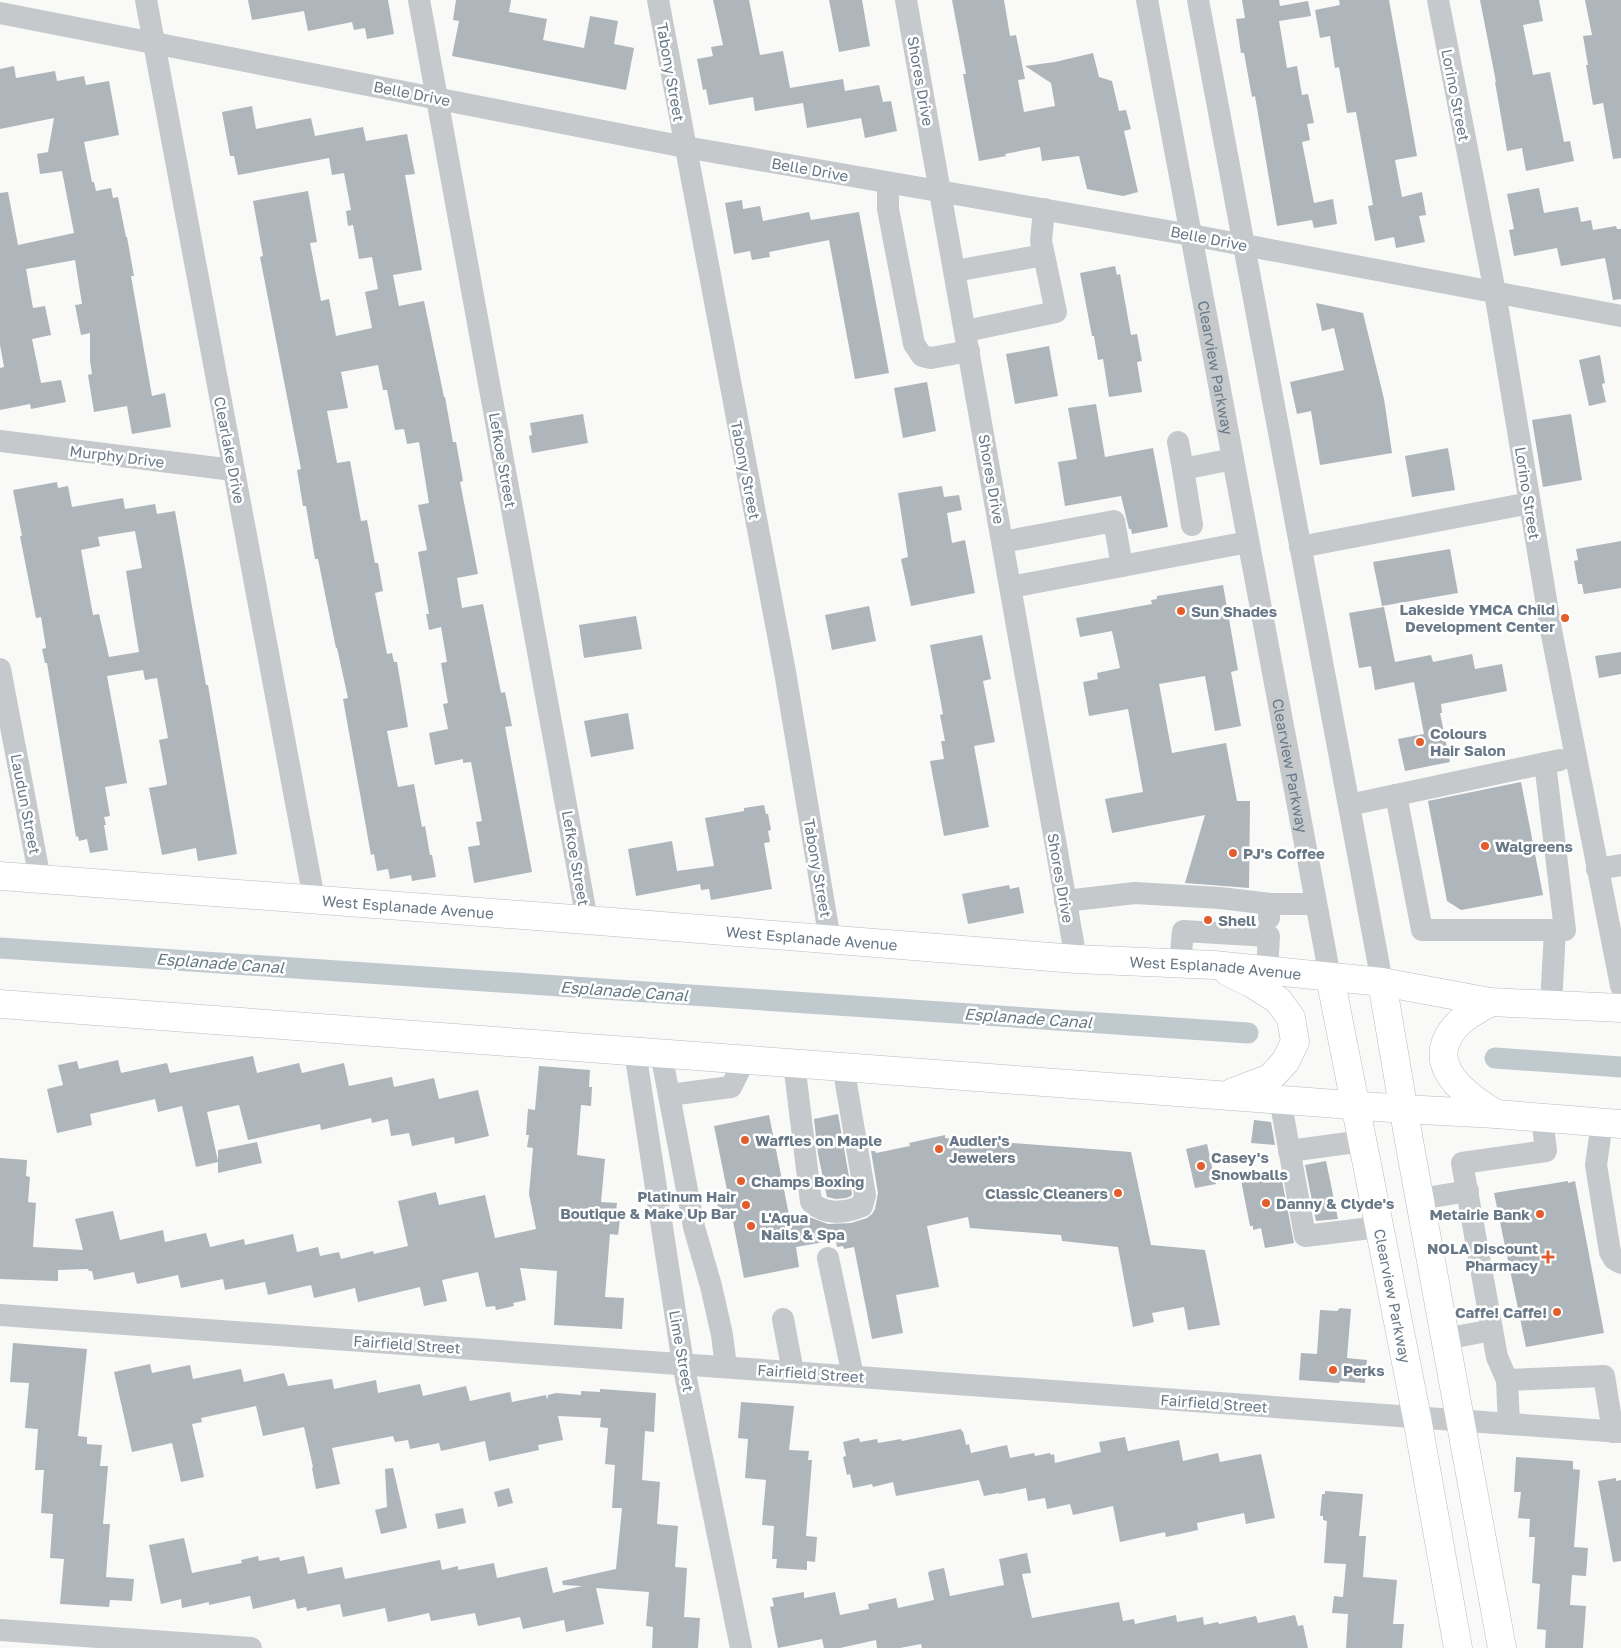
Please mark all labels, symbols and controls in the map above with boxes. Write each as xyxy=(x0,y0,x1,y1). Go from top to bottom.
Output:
street label: Tabony Street xyxy=(653,21,689,123)
street label: Shores Drive xyxy=(904,35,938,128)
street label: Lorino Street xyxy=(1438,47,1474,143)
street label: Belle Drive xyxy=(372,77,452,109)
street label: Belle Drive xyxy=(770,153,850,185)
street label: Belle Drive xyxy=(1169,222,1249,254)
street label: Clearview Parkway xyxy=(1194,299,1237,437)
street label: Clearlake Drive xyxy=(211,395,249,505)
street label: Lefkoe Street xyxy=(486,411,520,509)
street label: Tabony Street xyxy=(728,419,764,521)
street label: Shores Drive xyxy=(975,433,1009,526)
street label: Murphy Drive xyxy=(69,441,166,471)
street label: Lorino Street xyxy=(1512,445,1544,541)
place label: Lakeside YMCA Child Development Center xyxy=(1399,600,1555,635)
place label: Sun Shades xyxy=(1191,602,1277,620)
marker: Sun Shades xyxy=(1175,605,1187,617)
marker: Lakeside YMCA Child Development Center xyxy=(1559,612,1571,624)
street label: Clearview Parkway xyxy=(1269,697,1312,835)
place label: Colours Hair Salon xyxy=(1430,724,1506,759)
marker: Colours Hair Salon xyxy=(1414,736,1426,748)
street label: Laudun Street xyxy=(7,752,45,856)
street label: Lefkoe Street xyxy=(559,809,593,907)
street label: Tabony Street xyxy=(800,817,836,919)
street label: Shores Drive xyxy=(1044,832,1078,925)
place label: Walgreens xyxy=(1495,837,1573,855)
marker: Walgreens xyxy=(1479,840,1491,852)
place label: PJ's Coffee xyxy=(1243,844,1325,862)
marker: PJ's Coffee xyxy=(1227,847,1239,859)
street label: West Esplanade Avenue xyxy=(321,891,495,922)
place label: Shell xyxy=(1218,911,1256,929)
marker: Shell xyxy=(1202,914,1214,926)
street label: West Esplanade Avenue xyxy=(725,922,899,954)
water label: Esplanade Canal xyxy=(155,949,285,978)
street label: West Esplanade Avenue xyxy=(1129,952,1303,983)
water label: Esplanade Canal xyxy=(559,977,689,1006)
water label: Esplanade Canal xyxy=(963,1004,1093,1033)
place label: Waffles on Maple xyxy=(755,1131,882,1149)
place label: Audler's Jewelers xyxy=(949,1131,1016,1166)
marker: Waffles on Maple xyxy=(739,1134,751,1146)
marker: Audler's Jewelers xyxy=(933,1143,945,1155)
place label: Casey's Snowballs xyxy=(1211,1148,1288,1183)
marker: Casey's Snowballs xyxy=(1195,1160,1207,1172)
place label: Champs Boxing xyxy=(751,1172,864,1190)
marker: Champs Boxing xyxy=(735,1175,747,1187)
place label: Classic Cleaners xyxy=(985,1184,1108,1202)
place label: Platinum Hair Boutique & Make Up Bar xyxy=(560,1187,736,1222)
marker: Classic Cleaners xyxy=(1112,1187,1124,1199)
place label: Danny & Clyde's xyxy=(1276,1194,1395,1212)
marker: Danny & Clyde's xyxy=(1260,1197,1272,1209)
marker: Platinum Hair Boutique & Make Up Bar xyxy=(740,1199,752,1211)
place label: Metairie Bank xyxy=(1429,1205,1530,1223)
place label: L'Aqua Nails & Spa xyxy=(761,1208,845,1243)
marker: Metairie Bank xyxy=(1534,1208,1546,1220)
marker: L'Aqua Nails & Spa xyxy=(745,1220,757,1232)
street label: Clearview Parkway xyxy=(1371,1227,1415,1365)
place label: NOLA Discount Pharmacy xyxy=(1427,1239,1538,1274)
marker: NOLA Discount Pharmacy xyxy=(1542,1251,1554,1263)
place label: Caffe! Caffe! xyxy=(1455,1303,1547,1321)
marker: Caffe! Caffe! xyxy=(1551,1306,1563,1318)
street label: Lime Street xyxy=(666,1309,698,1393)
street label: Fairfield Street xyxy=(353,1331,461,1357)
street label: Fairfield Street xyxy=(757,1360,865,1386)
place label: Perks xyxy=(1343,1361,1385,1379)
marker: Perks xyxy=(1327,1364,1339,1376)
street label: Fairfield Street xyxy=(1160,1390,1268,1416)

